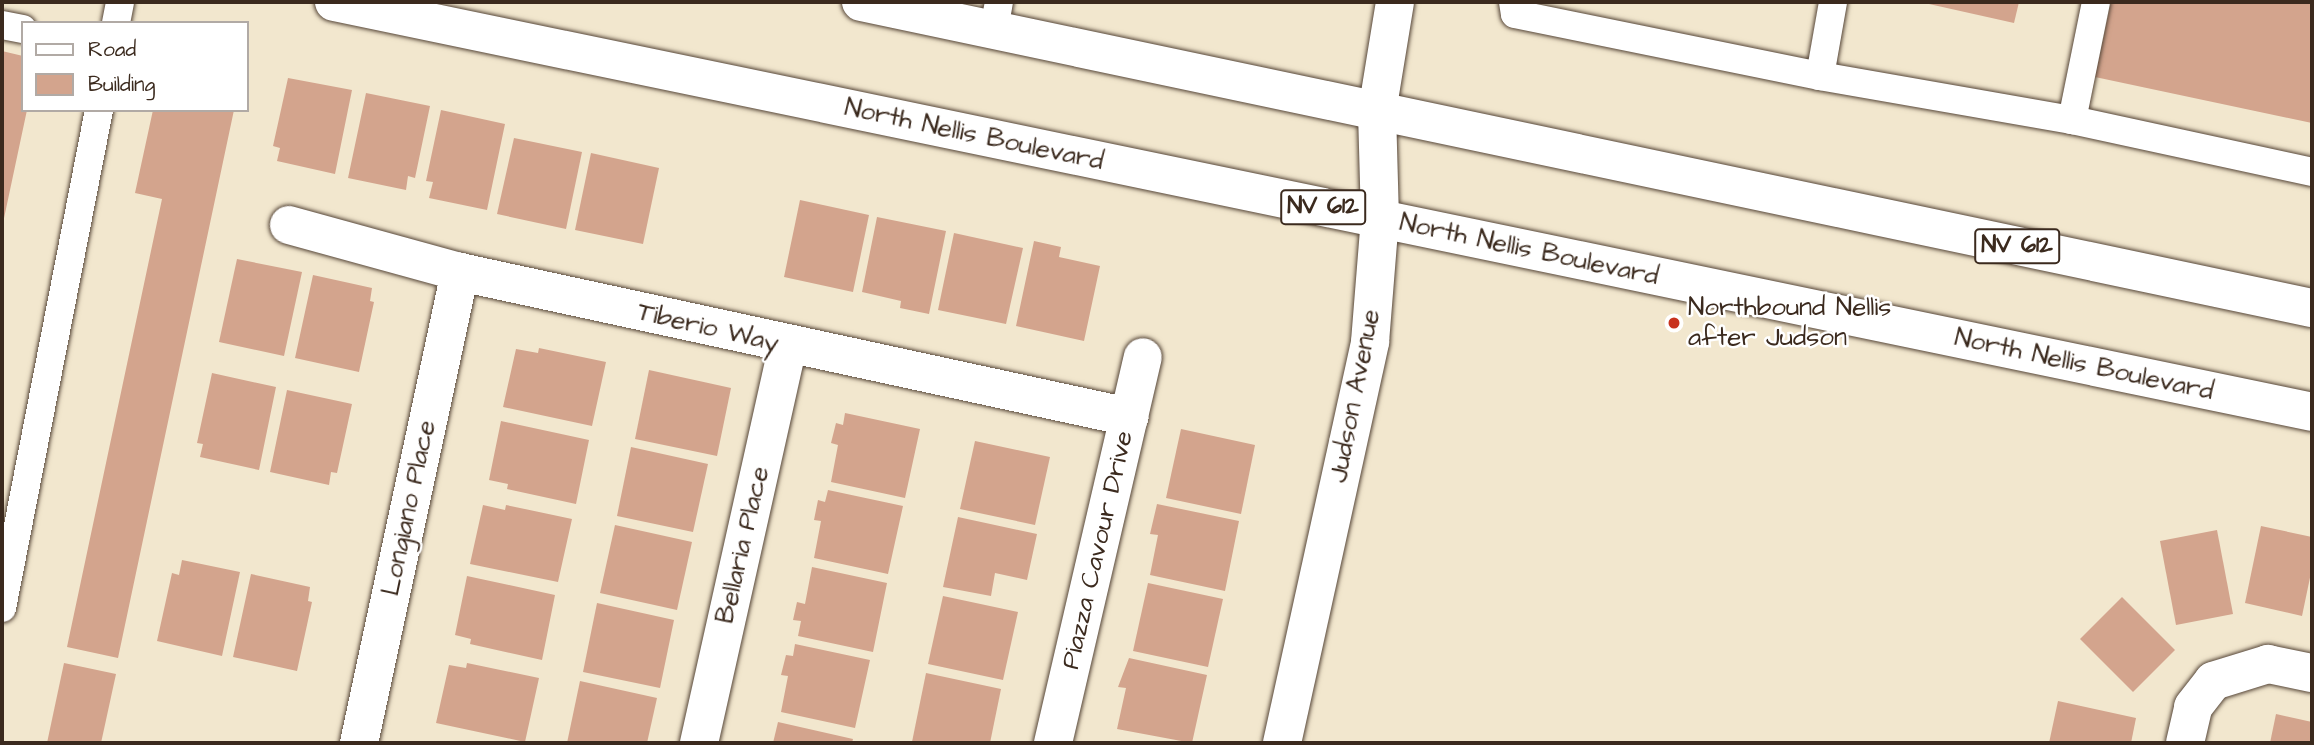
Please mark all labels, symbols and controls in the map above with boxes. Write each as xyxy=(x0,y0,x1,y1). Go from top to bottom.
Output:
legend xyxy=(21,21,248,112)
text: Road xyxy=(88,35,136,64)
text: Building xyxy=(88,70,155,99)
street label: North Nellis Boulevard xyxy=(842,92,1106,178)
road number: NV 612 xyxy=(1279,187,1367,228)
street label: North Nellis Boulevard xyxy=(1397,207,1661,293)
road number: NV 612 xyxy=(1973,226,2061,267)
place label: Northbound Nellis after Judson xyxy=(1688,292,1891,354)
street label: Tiberio Way xyxy=(634,297,782,359)
street label: Judson Avenue xyxy=(1323,307,1387,485)
marker: Northbound Nellis after Judson xyxy=(1666,315,1682,331)
street label: North Nellis Boulevard xyxy=(1952,322,2216,408)
street label: Longiano Place xyxy=(375,417,443,599)
street label: Piazza Cavour Drive xyxy=(1055,428,1141,672)
street label: Bellaria Place xyxy=(710,463,776,627)

